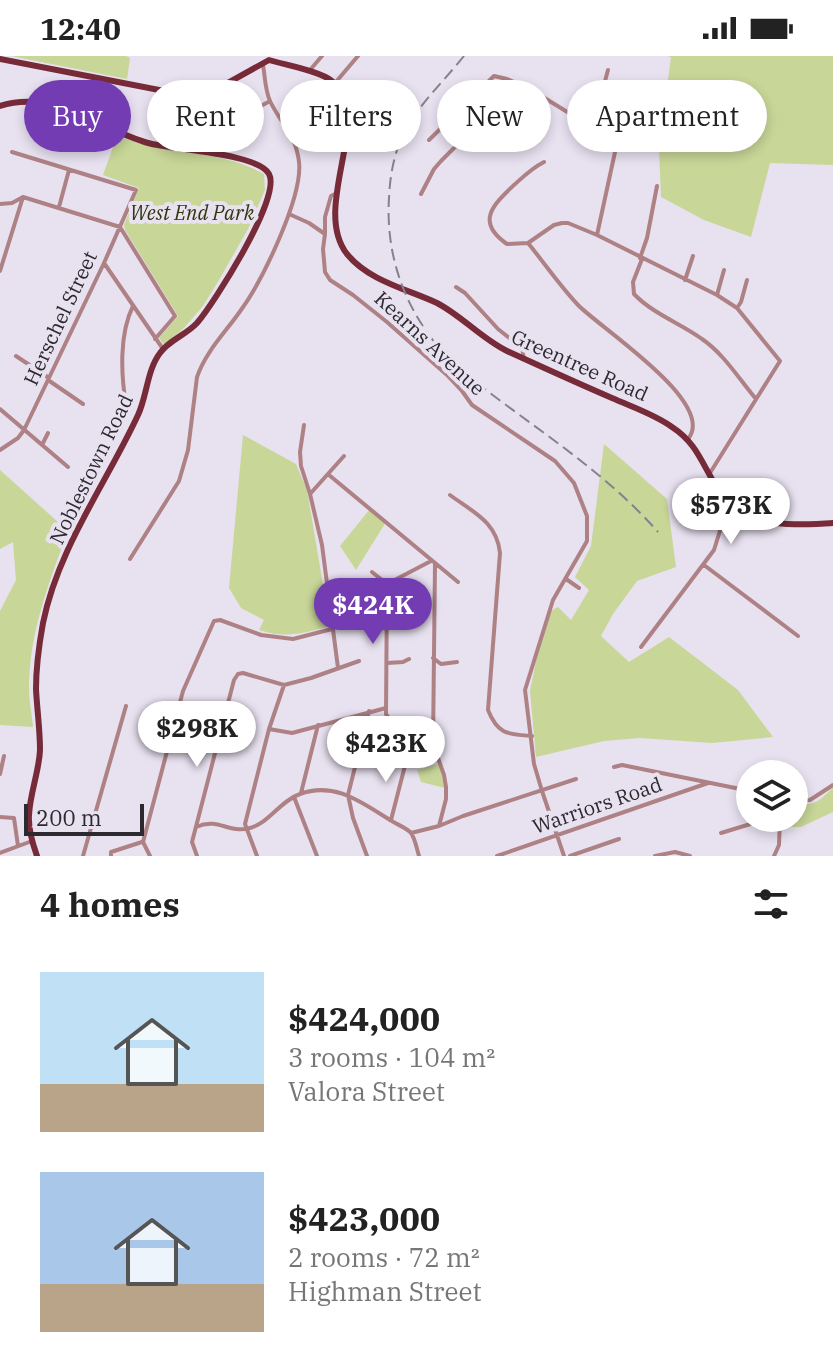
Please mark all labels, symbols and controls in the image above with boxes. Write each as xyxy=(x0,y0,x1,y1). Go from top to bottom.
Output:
text: 12:40 xyxy=(40,9,121,48)
chip: Buy xyxy=(24,80,131,152)
chip: Rent xyxy=(147,80,264,152)
chip: Filters xyxy=(280,80,421,152)
chip: New xyxy=(437,80,551,152)
chip: Apartment xyxy=(567,80,767,152)
park label: West End Park xyxy=(130,199,255,226)
street label: Herschel Street xyxy=(17,246,103,390)
street label: Kearns Avenue xyxy=(369,285,491,401)
street label: Greentree Road xyxy=(507,323,653,407)
street label: Noblestown Road xyxy=(43,389,139,549)
pin: $573K xyxy=(675,478,787,546)
text: $573K xyxy=(690,487,772,521)
pin: $424K xyxy=(317,578,429,646)
text: $424K xyxy=(332,587,414,621)
pin: $298K xyxy=(141,701,253,769)
text: $298K xyxy=(156,710,238,744)
pin: $423K xyxy=(330,716,442,784)
text: $423K xyxy=(345,725,427,759)
map controls xyxy=(736,760,808,832)
button: layers xyxy=(736,760,808,832)
street label: Warriors Road xyxy=(529,770,665,840)
scale bar xyxy=(24,800,144,836)
text: 200 m xyxy=(36,803,102,832)
text: 4 homes xyxy=(40,882,180,926)
icon: filters xyxy=(749,882,793,926)
text: $424,000 xyxy=(288,996,440,1040)
icon: home xyxy=(104,1004,200,1100)
text: 3 rooms · 104 m² xyxy=(288,1040,495,1074)
text: Valora Street xyxy=(288,1074,445,1108)
text: $423,000 xyxy=(288,1196,440,1240)
icon: home xyxy=(104,1204,200,1300)
text: 2 rooms · 72 m² xyxy=(288,1240,480,1274)
text: Highman Street xyxy=(288,1274,482,1308)

